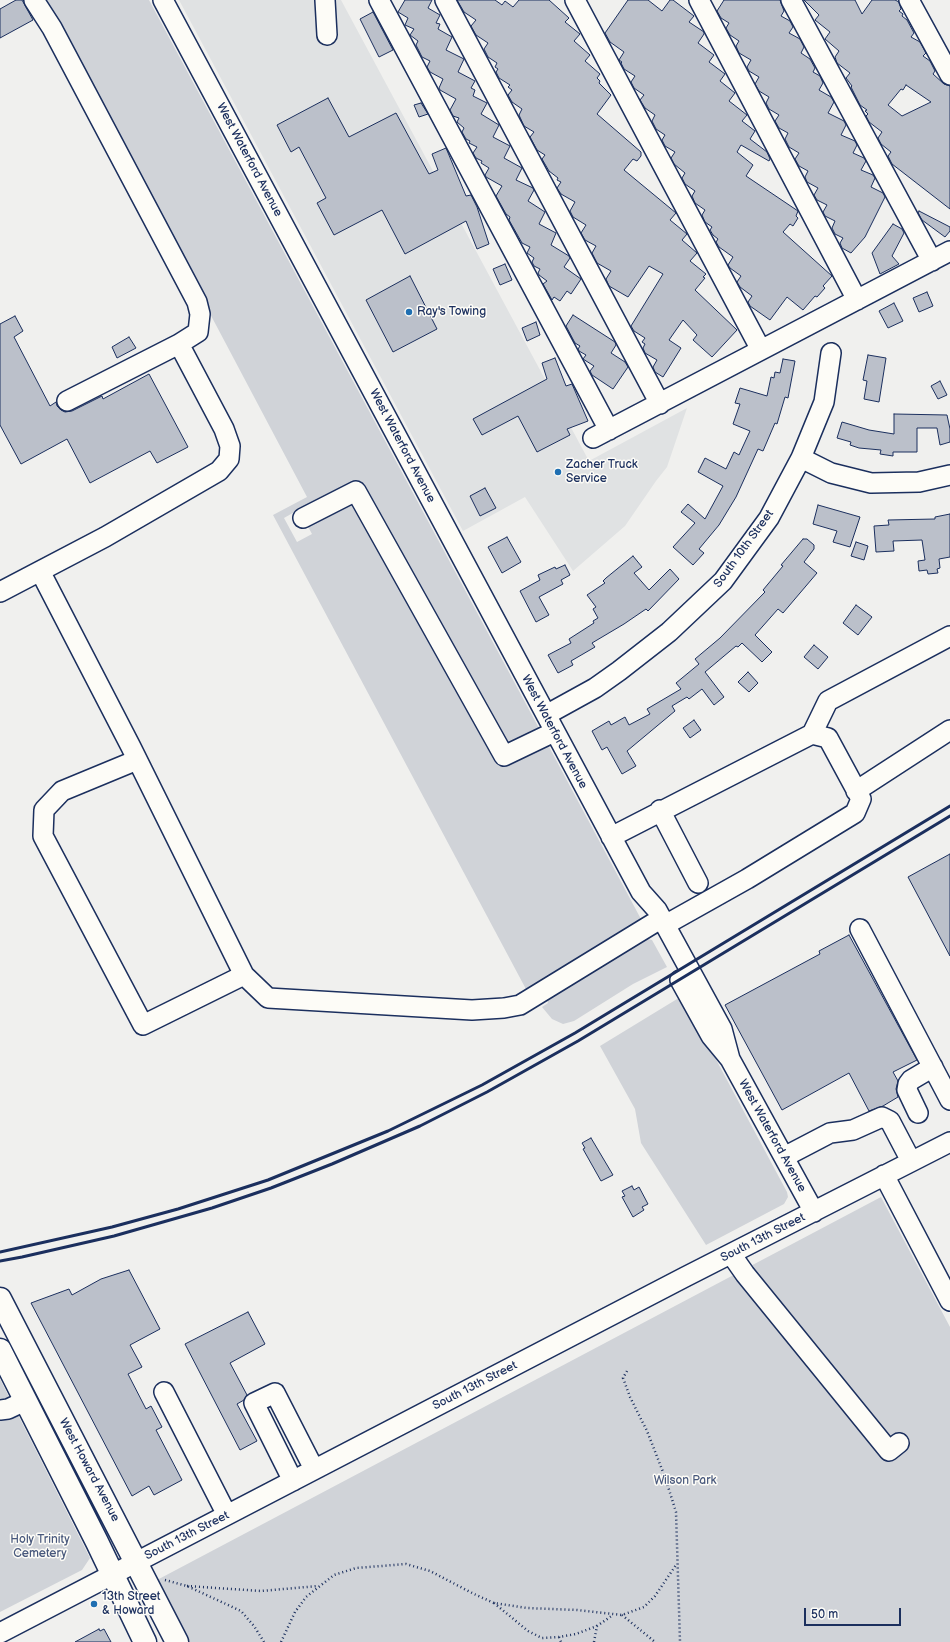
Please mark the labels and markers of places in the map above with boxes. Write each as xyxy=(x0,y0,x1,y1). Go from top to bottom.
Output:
place label: Ray's Towing xyxy=(417,305,486,319)
marker: Ray's Towing xyxy=(404,307,414,317)
place label: Zacher Truck Service xyxy=(566,458,638,486)
marker: Zacher Truck Service xyxy=(553,467,563,477)
place label: 13th Street & Howard xyxy=(102,1590,161,1618)
marker: 13th Street & Howard xyxy=(89,1599,99,1609)

